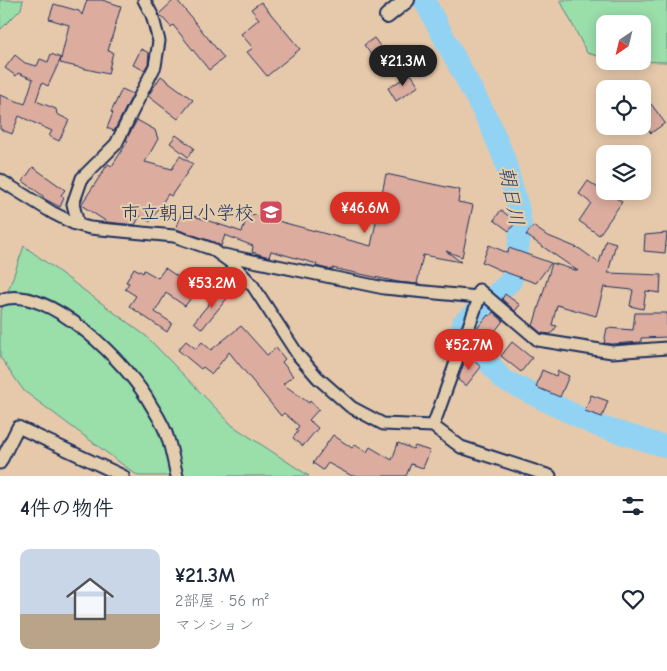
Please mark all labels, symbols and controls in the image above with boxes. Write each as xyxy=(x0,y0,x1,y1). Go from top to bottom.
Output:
north arrow xyxy=(596,15,651,70)
map controls xyxy=(596,15,651,200)
pin: ¥21.3M xyxy=(362,44,444,87)
text: ¥21.3M xyxy=(380,52,426,70)
button: locate xyxy=(596,80,651,135)
button: layers xyxy=(596,145,651,200)
water label: 朝日川 xyxy=(494,164,529,228)
pin: ¥46.6M xyxy=(324,192,406,234)
school or university icon: 市立朝日小学校 xyxy=(258,199,284,225)
text: ¥46.6M xyxy=(341,199,389,217)
place label: 市立朝日小学校 xyxy=(121,202,254,224)
pin: ¥53.2M xyxy=(171,266,253,309)
text: ¥53.2M xyxy=(188,274,236,292)
pin: ¥52.7M xyxy=(428,328,510,371)
text: ¥52.7M xyxy=(445,336,493,354)
icon: filters xyxy=(619,492,647,520)
text: 4件の物件 xyxy=(20,496,114,520)
text: ¥21.3M xyxy=(175,563,235,587)
icon: home xyxy=(60,569,120,629)
icon: heart xyxy=(619,585,647,613)
text: 2部屋 · 56 m² xyxy=(175,592,269,610)
text: マンション xyxy=(175,616,254,634)

